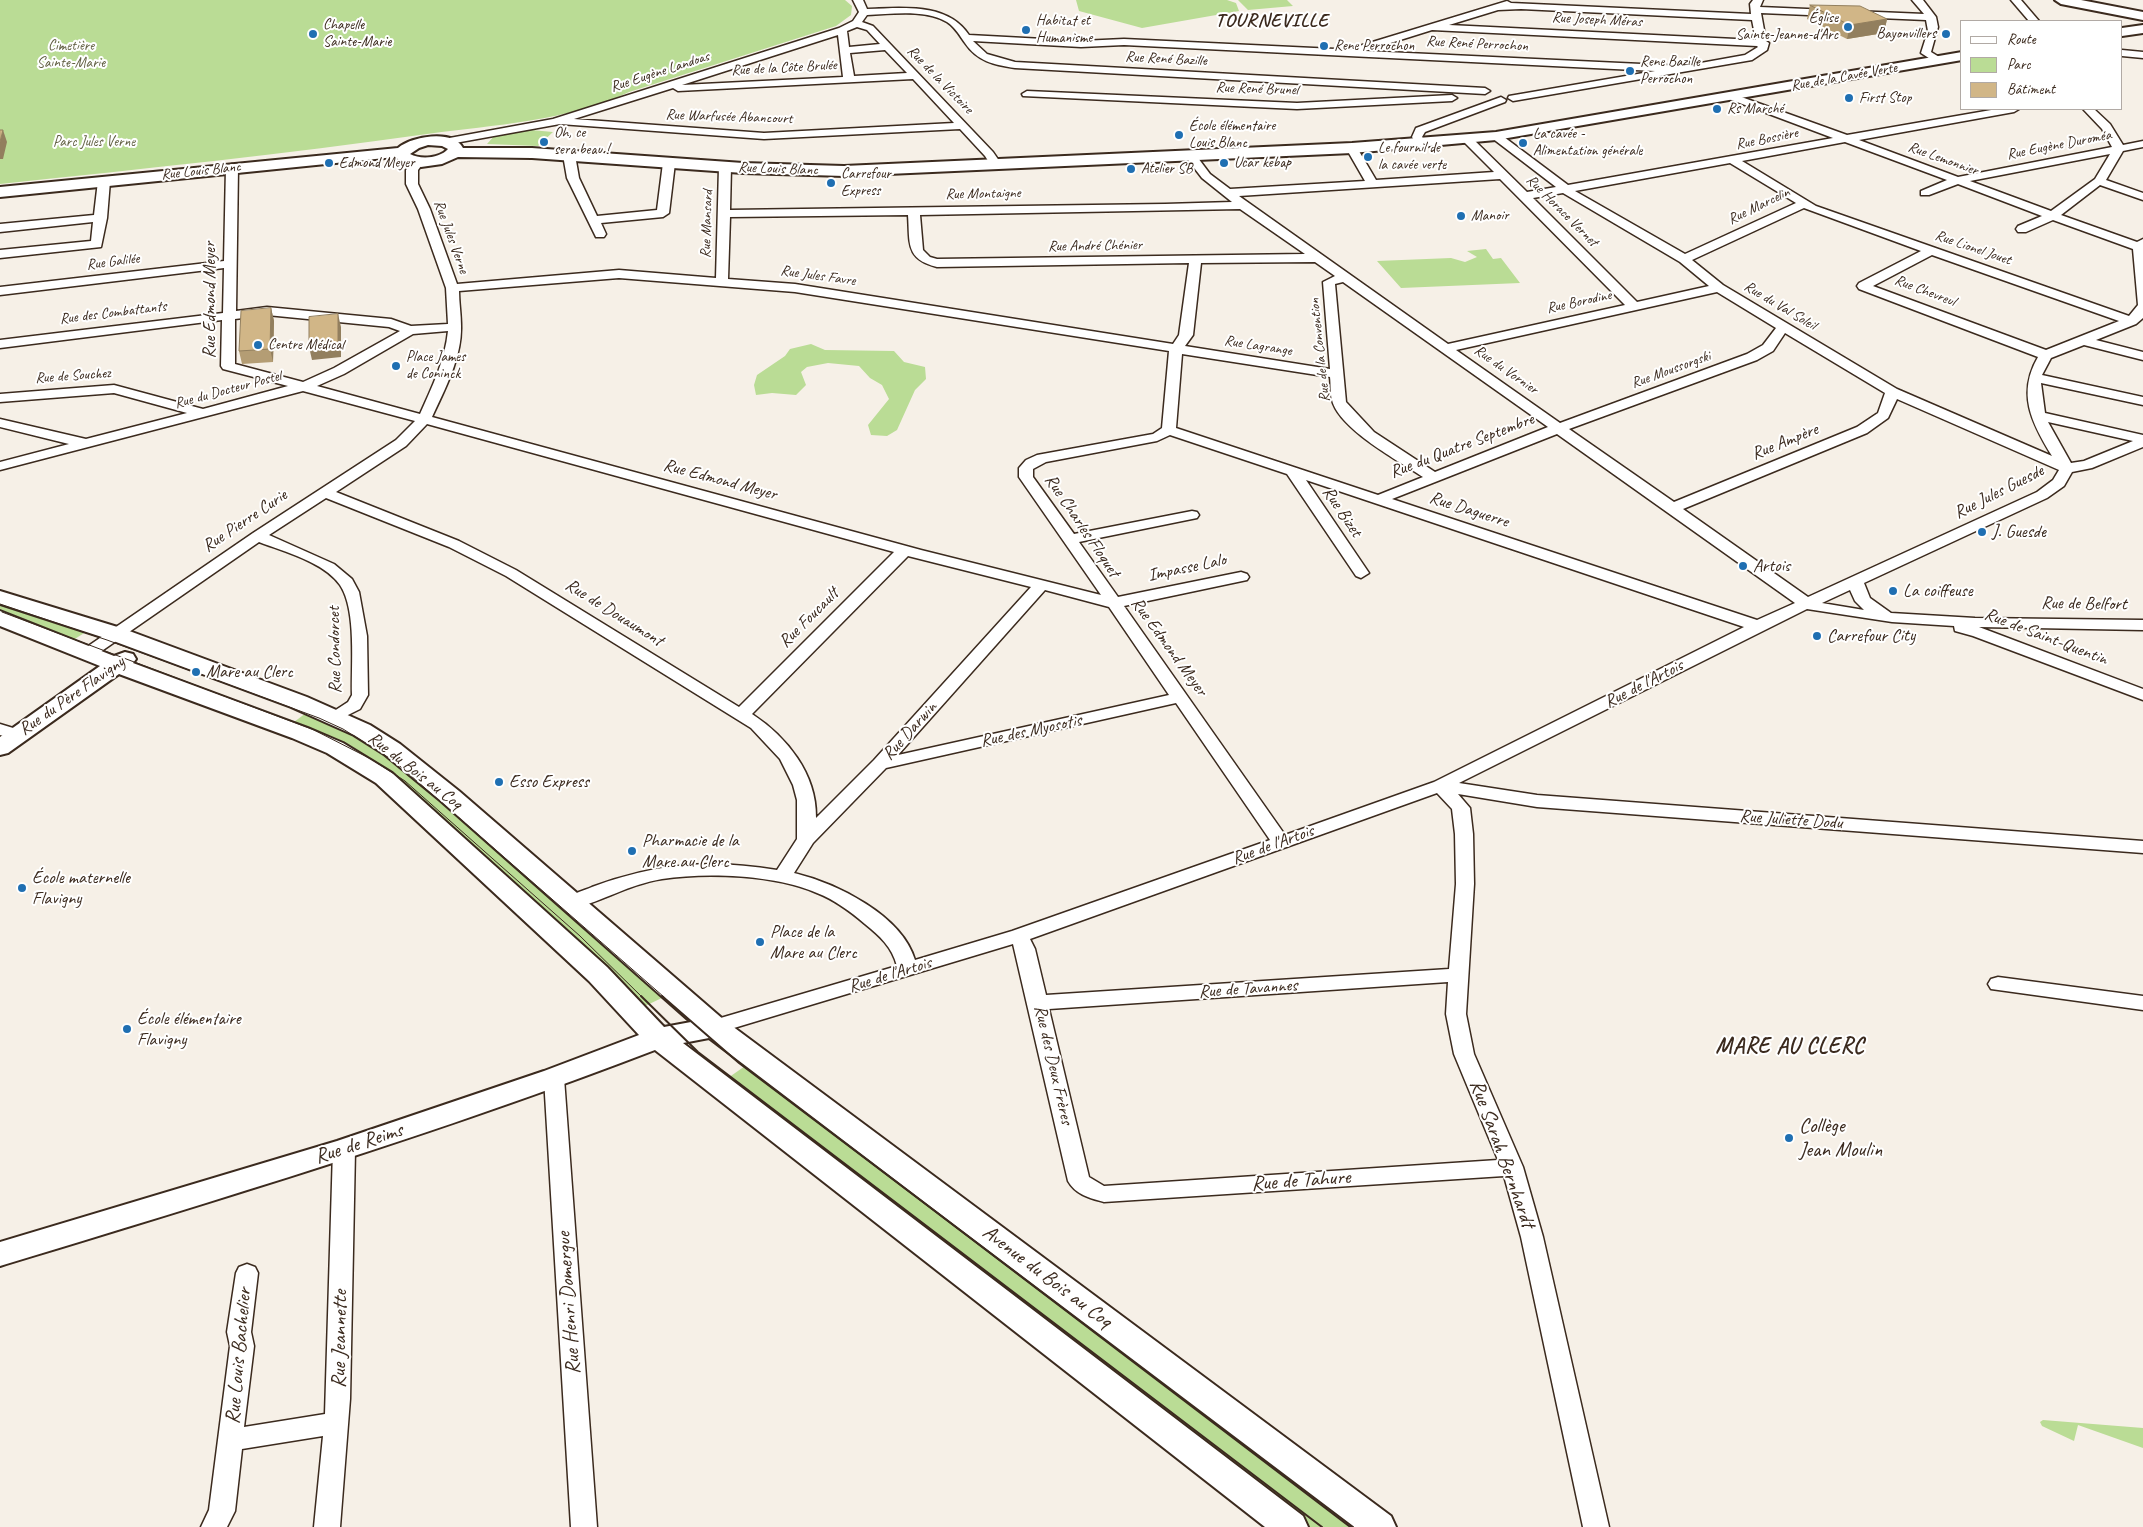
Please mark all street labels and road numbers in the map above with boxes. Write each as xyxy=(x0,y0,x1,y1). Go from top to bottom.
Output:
street label: Rue Joseph Méras xyxy=(1552,9,1642,31)
street label: Rue René Perrochon xyxy=(1426,32,1528,56)
street label: Rue de la Victoire xyxy=(903,42,977,118)
street label: Rue Eugène Landoas xyxy=(608,48,712,96)
street label: Rue René Bazille xyxy=(1125,48,1207,70)
street label: Rue de la Côte Brulée xyxy=(731,56,837,80)
street label: Rue de la Cavée Verte xyxy=(1790,59,1898,95)
street label: Rue René Brunel xyxy=(1215,79,1299,99)
street label: Rue Warfusée Abancourt xyxy=(665,106,793,128)
street label: Rue Bossière xyxy=(1734,124,1800,154)
street label: Rue Eugène Duroméa xyxy=(2005,126,2113,164)
street label: Rue Lemonnier xyxy=(1906,138,1980,180)
street label: Rue Louis Blanc xyxy=(160,158,242,184)
street label: Rue Louis Blanc xyxy=(738,159,818,179)
street label: Rue Horace Vernet xyxy=(1522,171,1602,251)
street label: Rue Marcelin xyxy=(1725,183,1793,229)
street label: Rue Montaigne xyxy=(945,184,1021,204)
street label: Rue Mansard xyxy=(697,190,717,258)
street label: Rue Jules Verne xyxy=(429,198,473,276)
street label: Rue Lionel Jouet xyxy=(1933,227,2013,269)
street label: Rue André Chénier xyxy=(1048,236,1142,256)
street label: Rue Edmond Meyer xyxy=(199,242,221,358)
street label: Rue Galilée xyxy=(86,250,140,274)
street label: Rue Jules Favre xyxy=(779,262,857,290)
street label: Rue Chevreul xyxy=(1892,271,1958,311)
street label: Rue du Val Soleil xyxy=(1741,277,1819,335)
street label: Rue Borodine xyxy=(1545,286,1613,318)
street label: Rue de la Convention xyxy=(1306,297,1334,403)
street label: Rue des Combattants xyxy=(59,298,167,328)
street label: Rue Lagrange xyxy=(1223,332,1293,360)
street label: Rue du Vornier xyxy=(1471,341,1541,399)
street label: Rue Moussorgski xyxy=(1629,347,1713,393)
street label: Rue de Souchez xyxy=(35,364,111,388)
street label: Rue du Docteur Postel xyxy=(173,367,283,413)
street label: Rue du Quatre Septembre xyxy=(1387,409,1537,483)
street label: Rue Ampère xyxy=(1748,419,1822,465)
street label: Rue Edmond Meyer xyxy=(661,454,779,506)
street label: Rue Jules Guesde xyxy=(1951,460,2047,524)
street label: Rue Charles Floquet xyxy=(1040,470,1124,582)
street label: Rue Bizet xyxy=(1317,483,1367,541)
street label: Rue Pierre Curie xyxy=(199,485,291,557)
street label: Rue Daguerre xyxy=(1427,487,1511,533)
street label: Impasse Lalo xyxy=(1146,549,1228,587)
street label: Rue de Douaumont xyxy=(561,574,667,652)
street label: Rue Foucault xyxy=(774,583,844,653)
street label: Rue de Belfort xyxy=(2041,592,2127,616)
street label: Rue Edmond Meyer xyxy=(1126,593,1212,701)
street label: Rue de Saint-Quentin xyxy=(1981,604,2111,670)
street label: Rue Condorcet xyxy=(323,606,347,694)
street label: Rue du Père Flavigny xyxy=(15,652,129,740)
street label: Rue de l'Artois xyxy=(1601,655,1687,713)
street label: Rue Darwin xyxy=(878,697,942,765)
street label: Rue des Myosotis xyxy=(979,710,1083,752)
street label: Rue du Bois au Coq xyxy=(363,727,467,815)
street label: Rue Juliette Dodu xyxy=(1739,806,1843,834)
street label: Rue de l'Artois xyxy=(1229,820,1317,870)
street label: Rue de l'Artois xyxy=(846,952,934,998)
street label: Rue de Tavannes xyxy=(1198,975,1298,1003)
street label: Rue des Deux Frères xyxy=(1029,1003,1077,1127)
street label: Rue Sarah Bernhardt xyxy=(1464,1077,1540,1231)
street label: Rue de Reims xyxy=(312,1118,406,1170)
street label: Rue de Tahure xyxy=(1251,1165,1351,1197)
street label: Avenue du Bois au Coq xyxy=(977,1220,1117,1334)
street label: Rue Henri Domergue xyxy=(551,1231,587,1375)
street label: Rue Louis Bachelier xyxy=(221,1287,257,1425)
street label: Rue Jeannette xyxy=(327,1290,353,1388)

